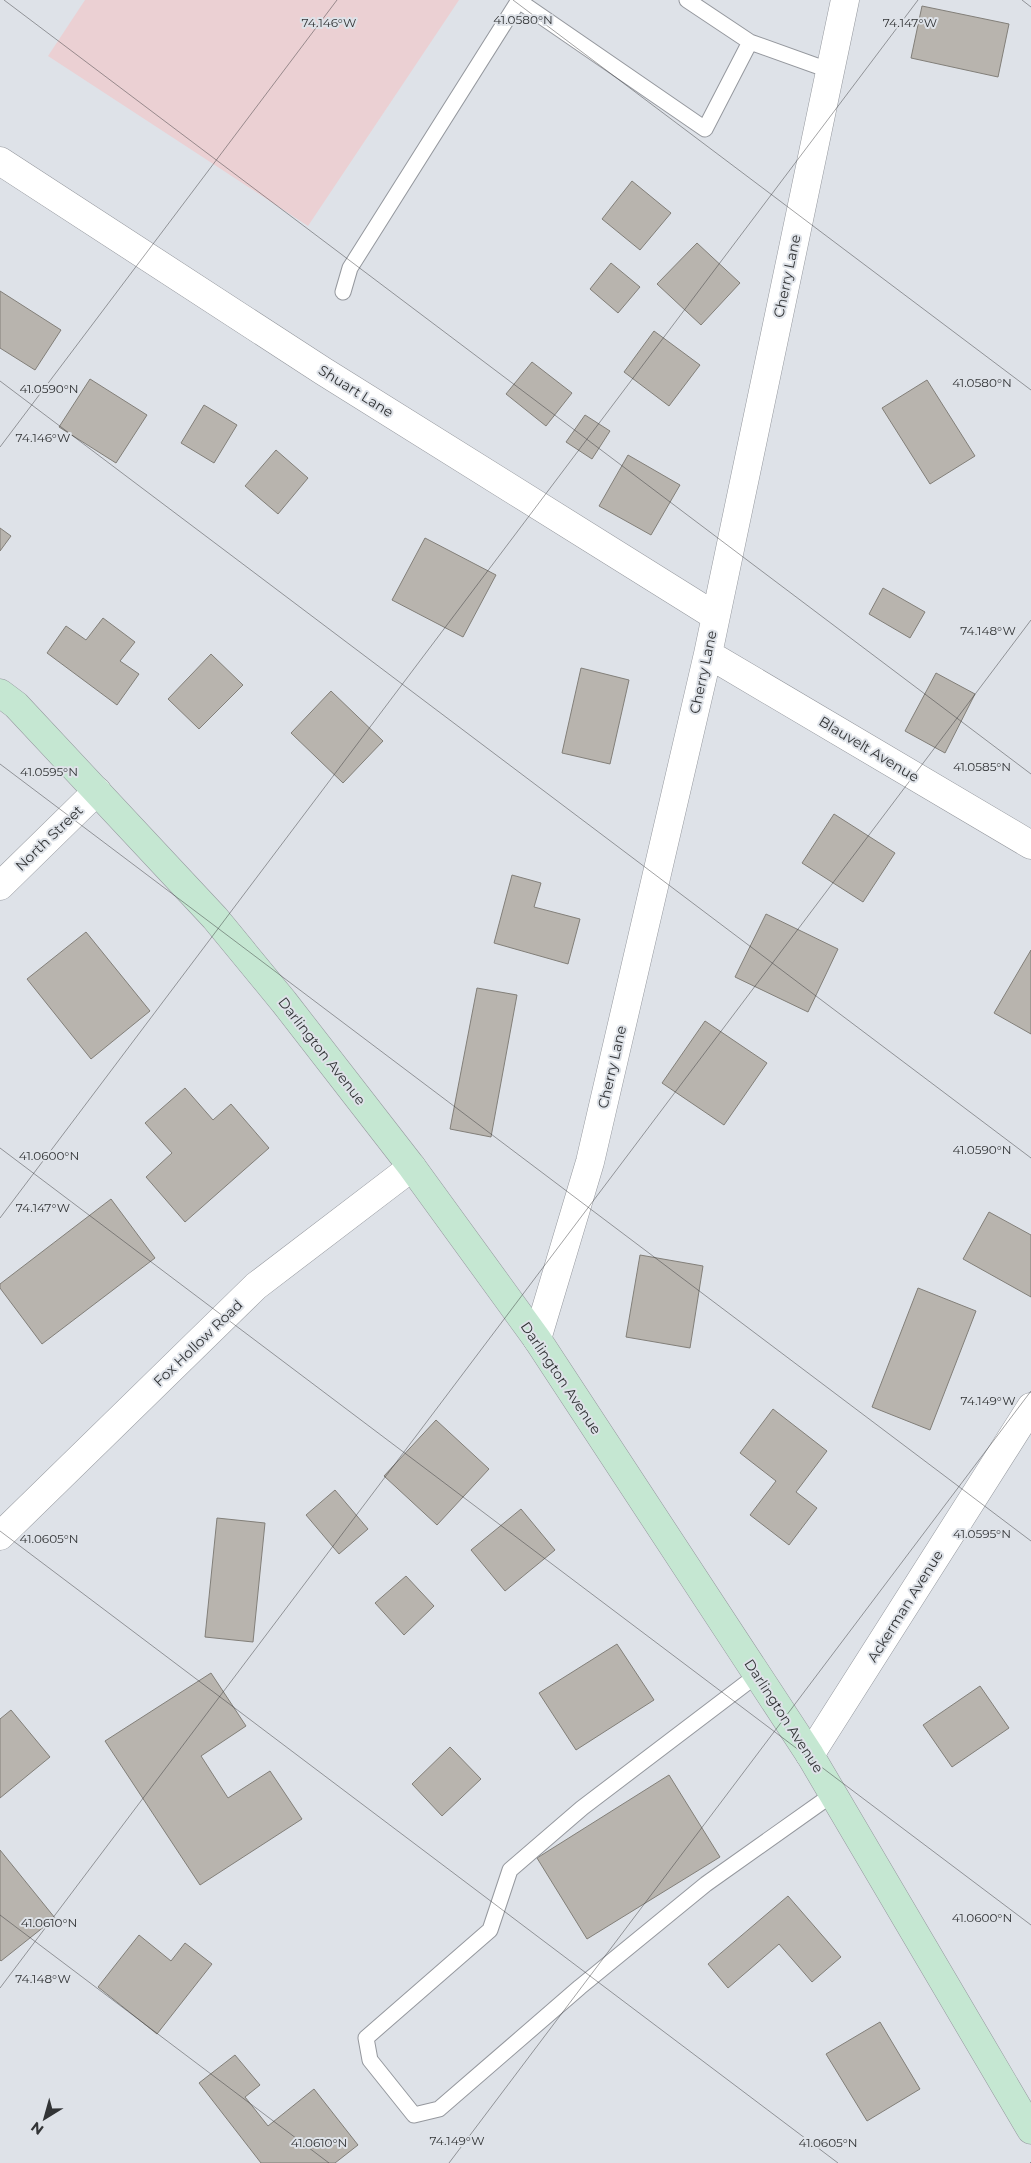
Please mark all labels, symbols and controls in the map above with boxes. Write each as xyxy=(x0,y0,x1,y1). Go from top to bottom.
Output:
text: 41.0580°N xyxy=(493,12,553,27)
text: 74.146°W xyxy=(302,15,356,30)
text: 74.147°W xyxy=(883,15,937,30)
street label: Cherry Lane xyxy=(769,233,805,319)
street label: Shuart Lane xyxy=(315,361,397,421)
text: 41.0580°N xyxy=(952,375,1012,390)
text: 41.0590°N xyxy=(19,381,79,396)
text: 74.146°W xyxy=(16,430,70,445)
text: 74.148°W xyxy=(960,623,1016,638)
street label: Cherry Lane xyxy=(685,629,721,715)
street label: Blauvelt Avenue xyxy=(816,712,922,786)
text: 41.0585°N xyxy=(953,759,1011,774)
text: 41.0595°N xyxy=(20,764,78,779)
street label: North Street xyxy=(11,801,87,875)
street label: Darlington Avenue xyxy=(274,993,370,1109)
street label: Cherry Lane xyxy=(594,1024,630,1110)
text: 41.0590°N xyxy=(952,1142,1012,1157)
text: 41.0600°N xyxy=(19,1148,79,1163)
text: 74.147°W xyxy=(16,1200,70,1215)
street label: Fox Hollow Road xyxy=(150,1296,246,1390)
street label: Darlington Avenue xyxy=(517,1318,605,1438)
text: 74.149°W xyxy=(960,1393,1016,1408)
text: 41.0595°N xyxy=(953,1526,1011,1541)
text: 41.0605°N xyxy=(20,1531,78,1546)
street label: Ackerman Avenue xyxy=(863,1547,947,1665)
street label: Darlington Avenue xyxy=(740,1656,828,1776)
text: 41.0600°N xyxy=(952,1910,1012,1925)
text: 41.0610°N xyxy=(21,1915,77,1930)
text: 74.148°W xyxy=(15,1971,71,1986)
north arrow xyxy=(20,2093,70,2143)
text: N xyxy=(27,2118,47,2139)
text: 74.149°W xyxy=(429,2133,485,2148)
text: 41.0610°N xyxy=(291,2135,347,2150)
text: 41.0605°N xyxy=(799,2135,857,2150)

